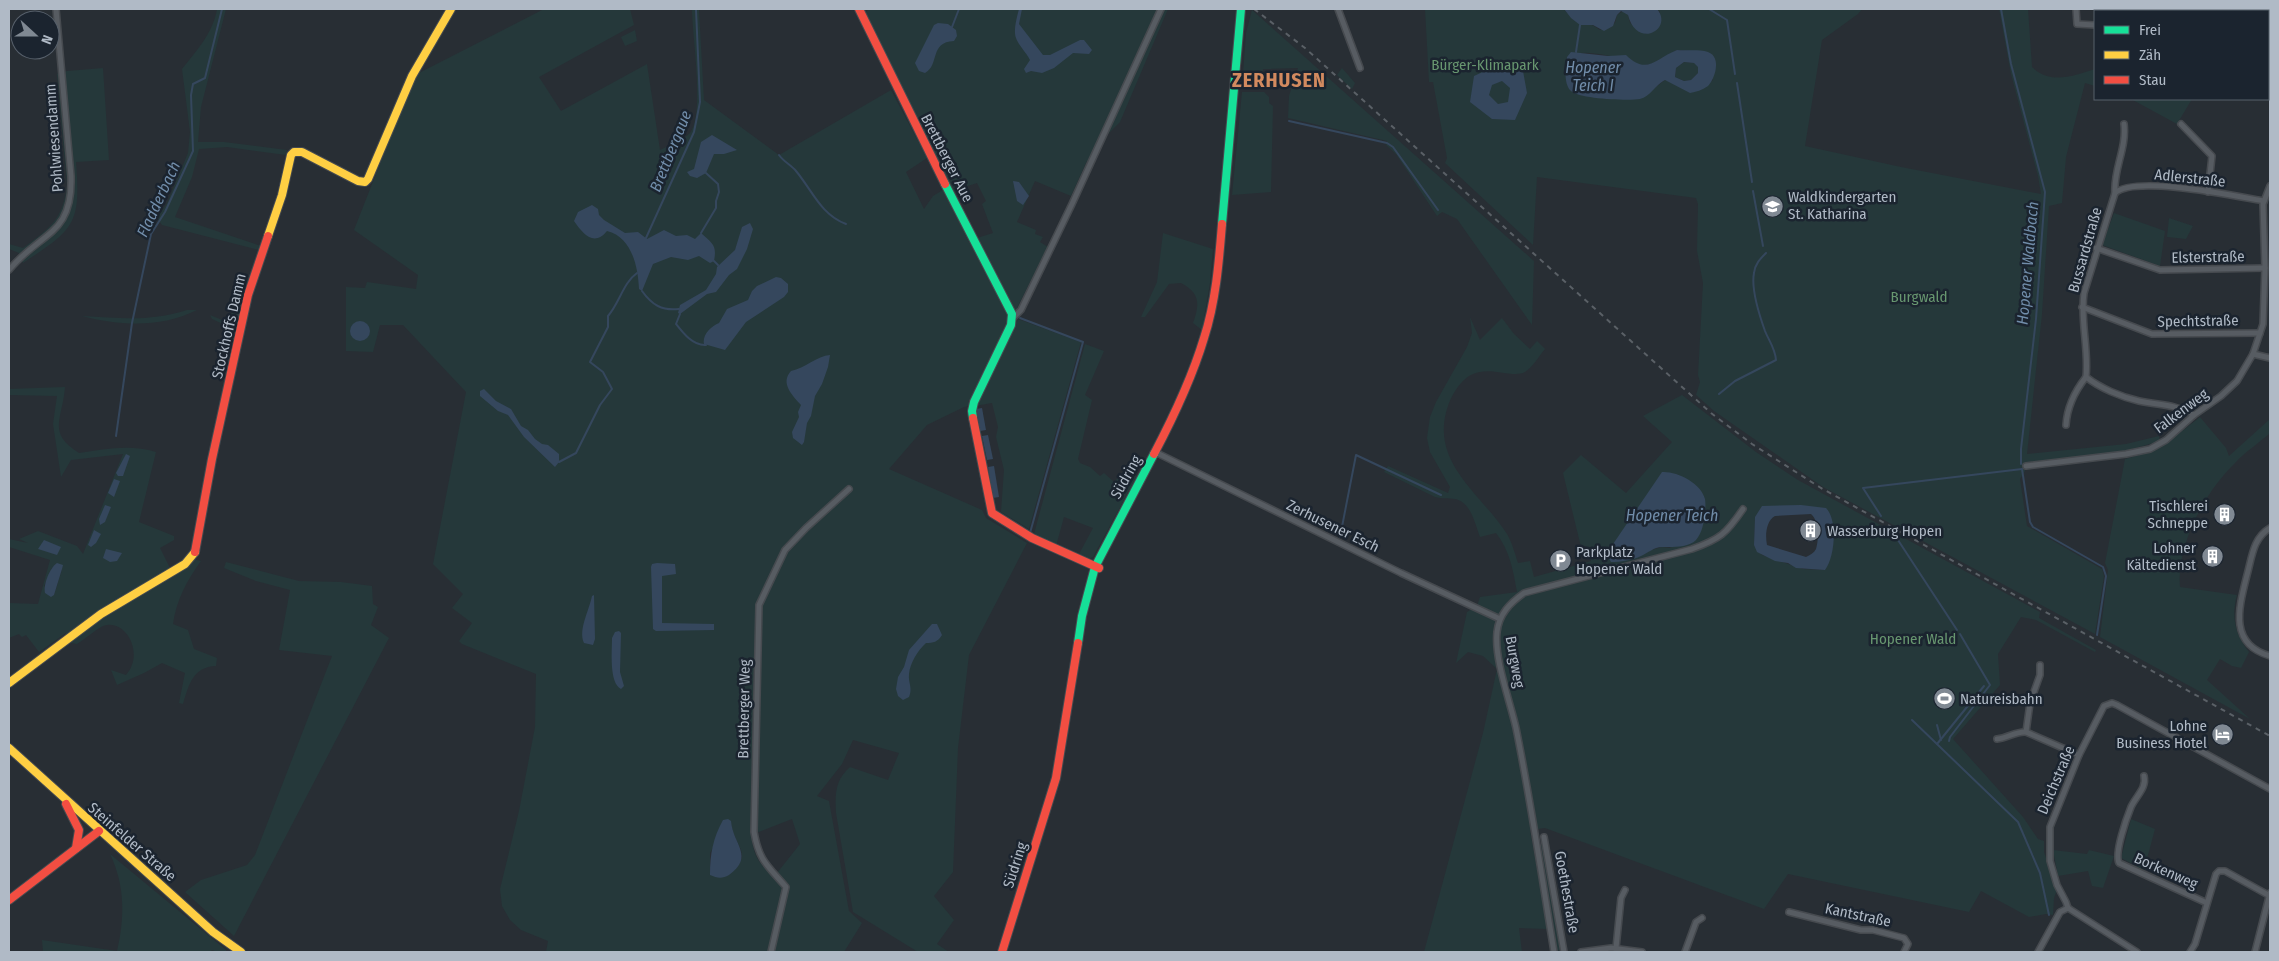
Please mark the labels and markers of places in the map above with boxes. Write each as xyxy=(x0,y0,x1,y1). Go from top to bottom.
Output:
place label: Waldkindergarten St. Katharina xyxy=(1788,188,1896,223)
school or university icon: Waldkindergarten St. Katharina xyxy=(1760,194,1784,218)
place label: Tischlerei Schneppe xyxy=(2148,497,2208,532)
building icon: Tischlerei Schneppe xyxy=(2212,503,2236,527)
building icon: Wasserburg Hopen xyxy=(1799,519,1823,543)
place label: Wasserburg Hopen xyxy=(1827,522,1942,540)
place label: Lohner Kältedienst xyxy=(2126,539,2197,574)
place label: Parkplatz Hopener Wald xyxy=(1576,543,1662,578)
building icon: Lohner Kältedienst xyxy=(2200,545,2224,569)
parking icon: Parkplatz Hopener Wald xyxy=(1548,549,1572,573)
sports icon: Natureisbahn xyxy=(1932,687,1956,711)
place label: Natureisbahn xyxy=(1960,690,2043,708)
place label: Lohne Business Hotel xyxy=(2116,717,2207,752)
hotel icon: Lohne Business Hotel xyxy=(2211,723,2235,747)

